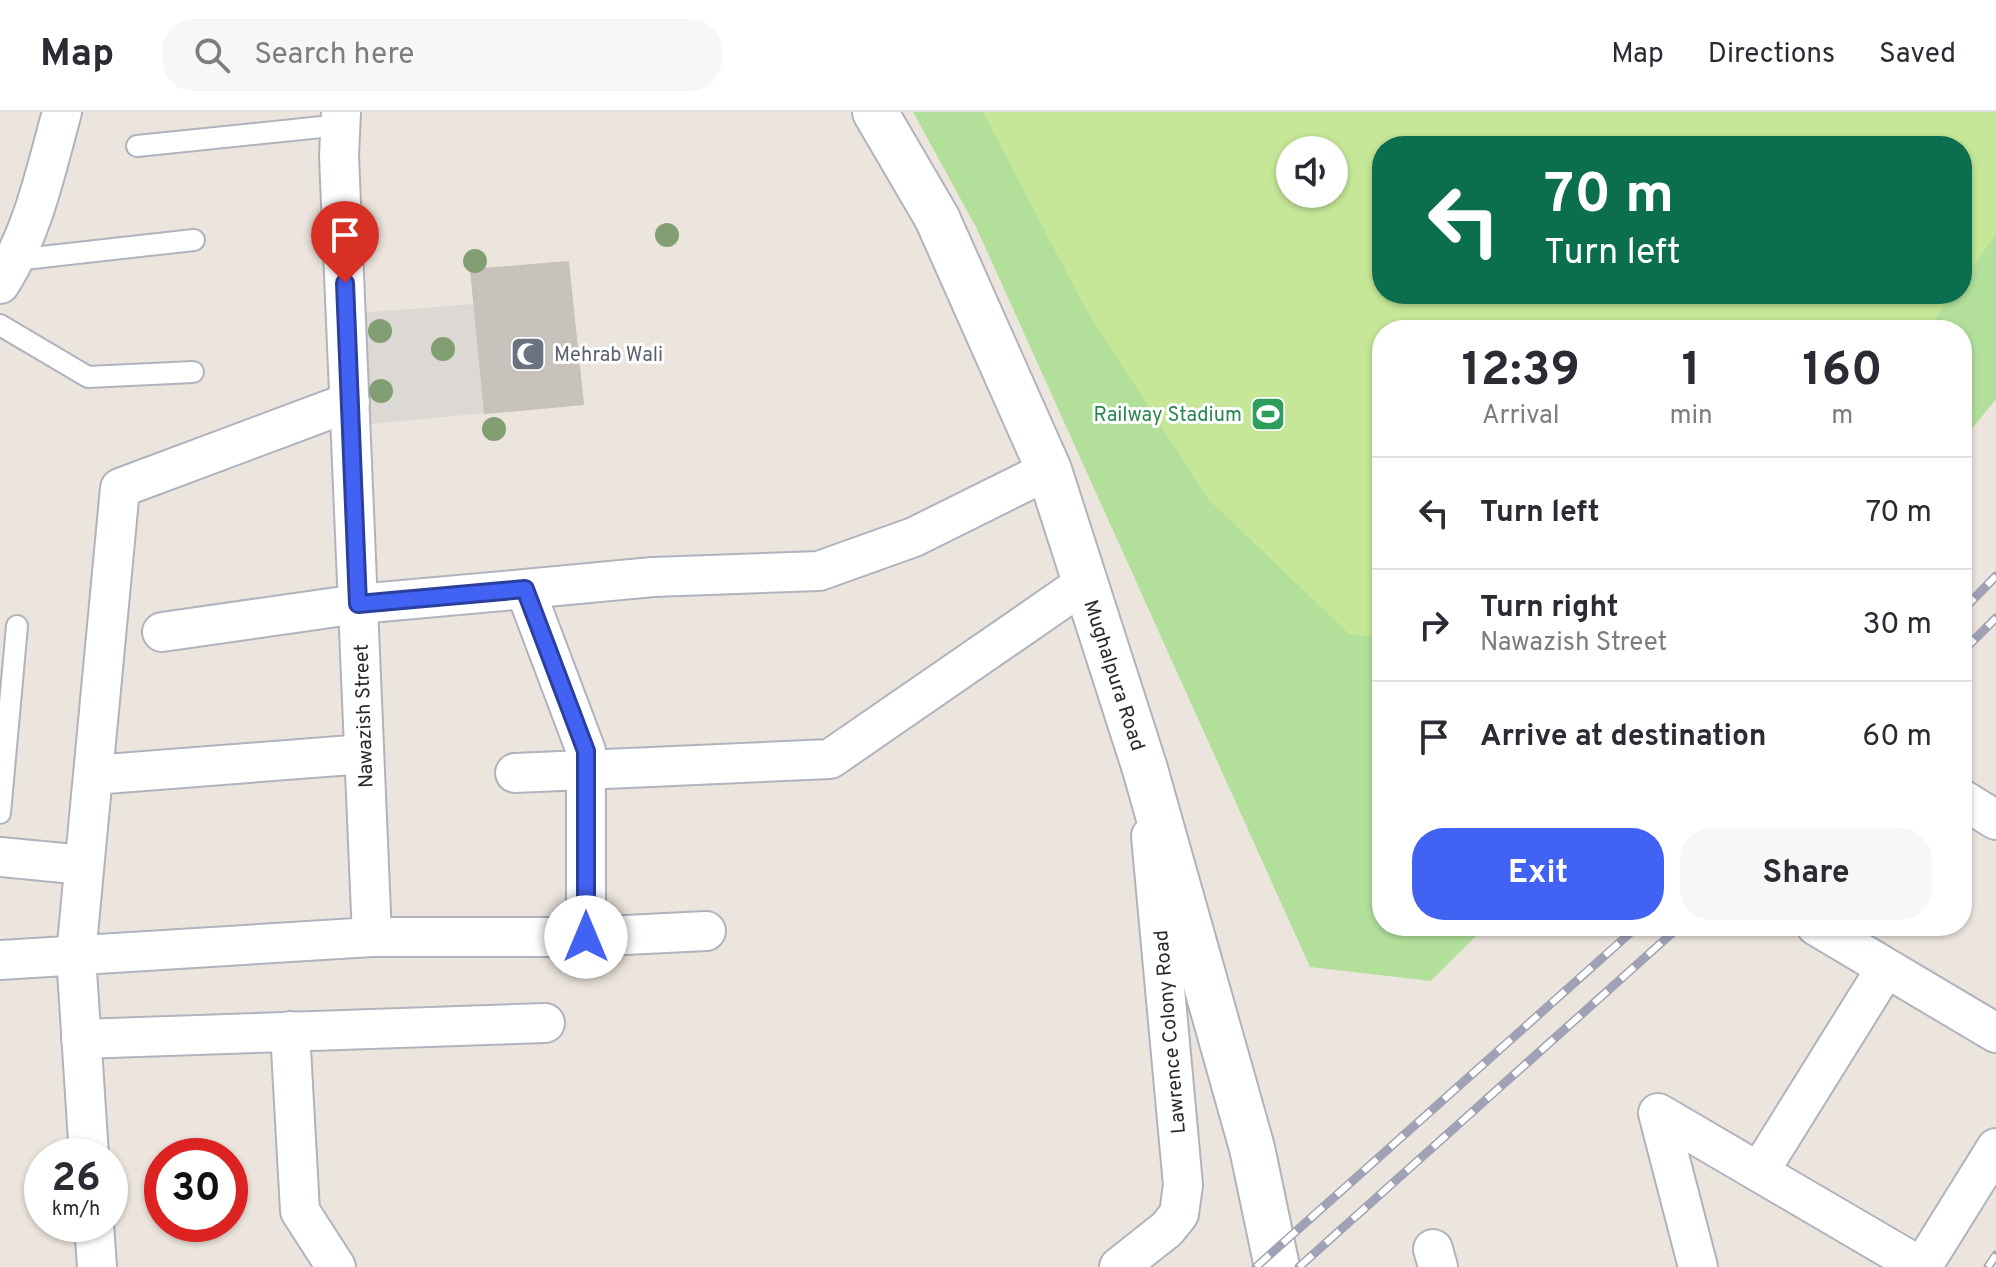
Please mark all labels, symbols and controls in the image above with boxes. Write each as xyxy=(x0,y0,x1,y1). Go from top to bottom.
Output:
search box xyxy=(162,19,722,91)
text: Map xyxy=(40,31,114,80)
icon: search xyxy=(190,33,234,77)
text: Search here xyxy=(254,37,414,74)
text: Map xyxy=(1611,37,1664,73)
text: Directions xyxy=(1708,37,1835,73)
text: Saved xyxy=(1879,37,1956,73)
map controls xyxy=(1276,136,1348,208)
button: sound xyxy=(1276,136,1348,208)
text: 70 m xyxy=(1544,162,1674,232)
icon: left xyxy=(1412,168,1516,272)
pin xyxy=(311,201,379,283)
icon: arrive xyxy=(323,213,367,257)
text: Turn left xyxy=(1544,231,1681,277)
mosque icon: Mehrab Wali xyxy=(509,335,547,373)
text: 12:39 xyxy=(1462,342,1580,402)
text: 1 xyxy=(1681,342,1701,402)
text: 160 xyxy=(1802,342,1882,402)
place label: Mehrab Wali xyxy=(554,343,663,369)
sports icon: Railway Stadium xyxy=(1249,395,1287,433)
text: Arrival xyxy=(1482,400,1559,433)
text: min xyxy=(1669,400,1713,433)
text: m xyxy=(1831,400,1853,433)
place label: Railway Stadium xyxy=(1094,403,1242,429)
icon: left xyxy=(1412,491,1456,535)
text: Turn left xyxy=(1480,495,1600,532)
text: 70 m xyxy=(1866,495,1932,532)
text: Turn right xyxy=(1480,590,1618,627)
street label: Mughalpura Road xyxy=(1076,597,1150,754)
icon: right xyxy=(1412,603,1456,647)
text: 30 m xyxy=(1863,607,1932,644)
text: Nawazish Street xyxy=(1480,627,1667,660)
street label: Nawazish Street xyxy=(349,643,381,788)
icon: arrive xyxy=(1412,715,1456,759)
text: Arrive at destination xyxy=(1480,719,1766,756)
text: 60 m xyxy=(1862,719,1932,756)
button: Exit xyxy=(1412,828,1664,920)
button: Share xyxy=(1680,828,1932,920)
position arrow xyxy=(544,895,628,979)
street label: Lawrence Colony Road xyxy=(1149,929,1193,1135)
speed limit sign: 30 xyxy=(144,1138,248,1242)
text: 26 xyxy=(51,1155,101,1205)
text: km/h xyxy=(52,1197,100,1223)

